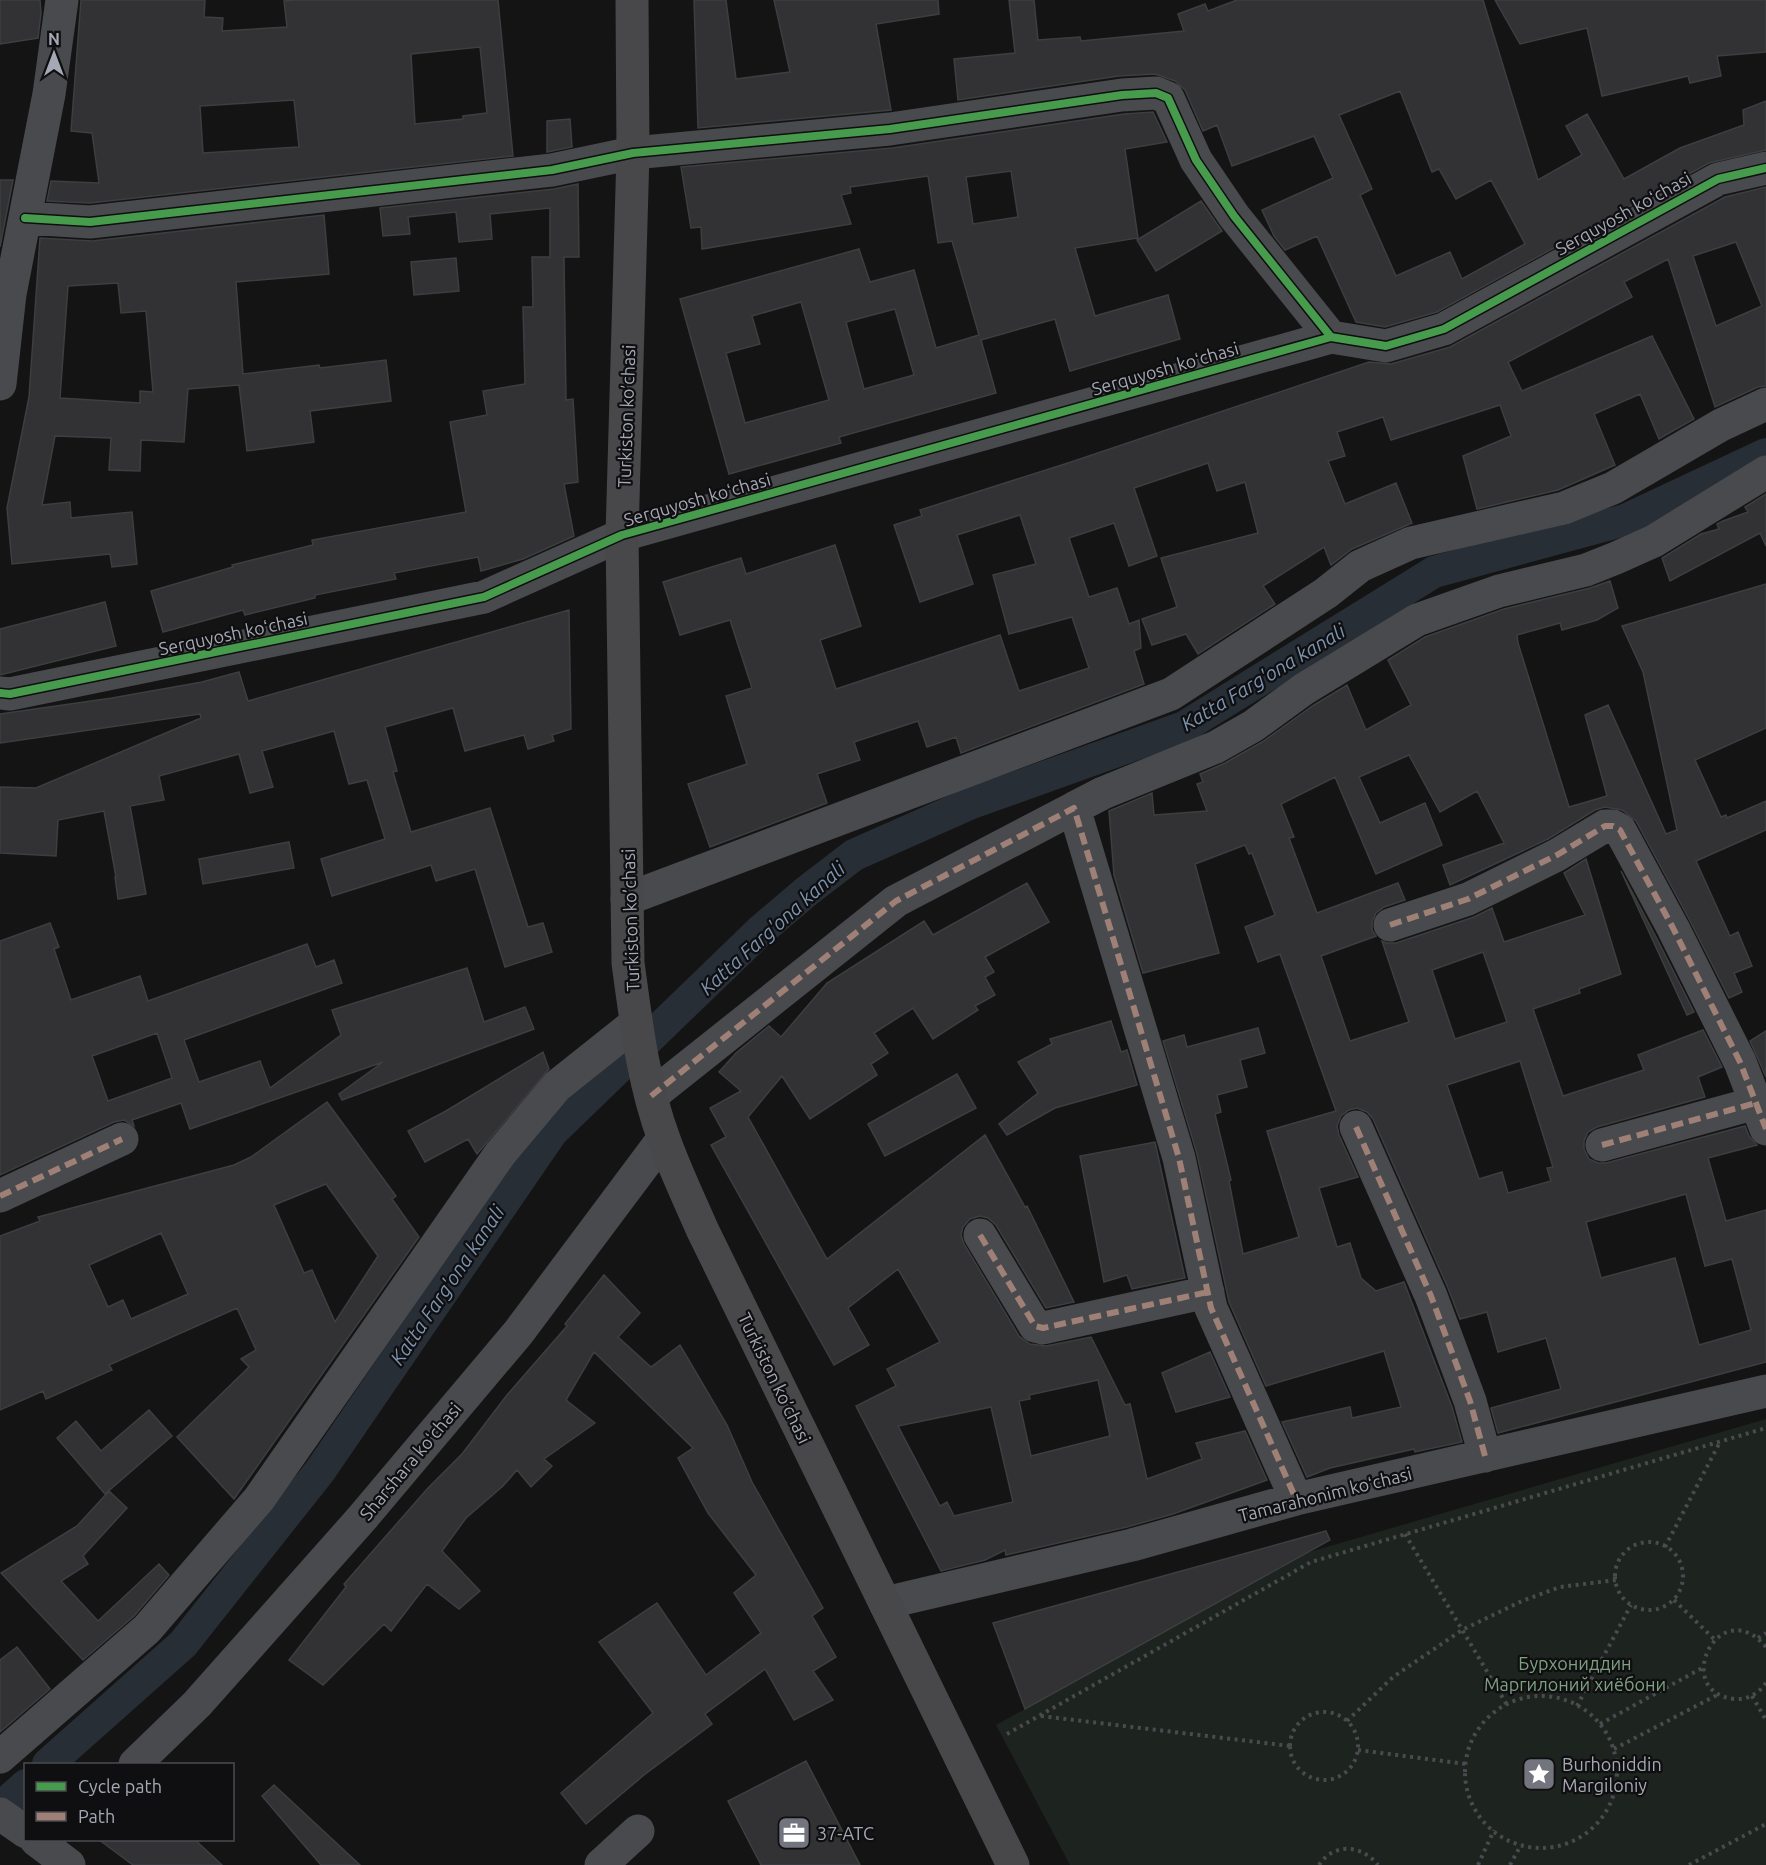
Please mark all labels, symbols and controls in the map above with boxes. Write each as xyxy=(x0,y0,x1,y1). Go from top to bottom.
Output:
north arrow xyxy=(24,24,84,84)
text: N xyxy=(48,30,60,48)
street label: Serquyosh koʻchasi xyxy=(1552,167,1694,259)
street label: Serquyosh koʻchasi xyxy=(1089,337,1241,399)
street label: Turkiston ko’chasi xyxy=(614,344,638,488)
street label: Serquyosh koʻchasi xyxy=(621,468,773,530)
street label: Serquyosh koʻchasi xyxy=(157,607,309,659)
water label: Katta Farg'ona kanali xyxy=(1177,618,1350,735)
street label: Turkiston ko’chasi xyxy=(618,848,642,992)
water label: Katta Farg'ona kanali xyxy=(695,856,850,999)
water label: Katta Farg'ona kanali xyxy=(385,1200,509,1369)
street label: Turkiston ko’chasi xyxy=(735,1309,815,1447)
street label: Sharshara koʻchasi xyxy=(355,1398,465,1524)
street label: Tamarahonim koʻchasi xyxy=(1236,1463,1414,1525)
park label: Бурхониддин Маргилоний хиёбони xyxy=(1484,1653,1666,1694)
place label: Burhoniddin Margiloniy xyxy=(1562,1754,1662,1795)
place icon: Burhoniddin Margiloniy xyxy=(1521,1756,1557,1792)
legend xyxy=(24,1763,234,1841)
text: Cycle path xyxy=(78,1776,162,1796)
text: Path xyxy=(78,1806,115,1826)
office icon: 37-АТС xyxy=(776,1815,812,1851)
place label: 37-АТС xyxy=(817,1823,874,1843)

